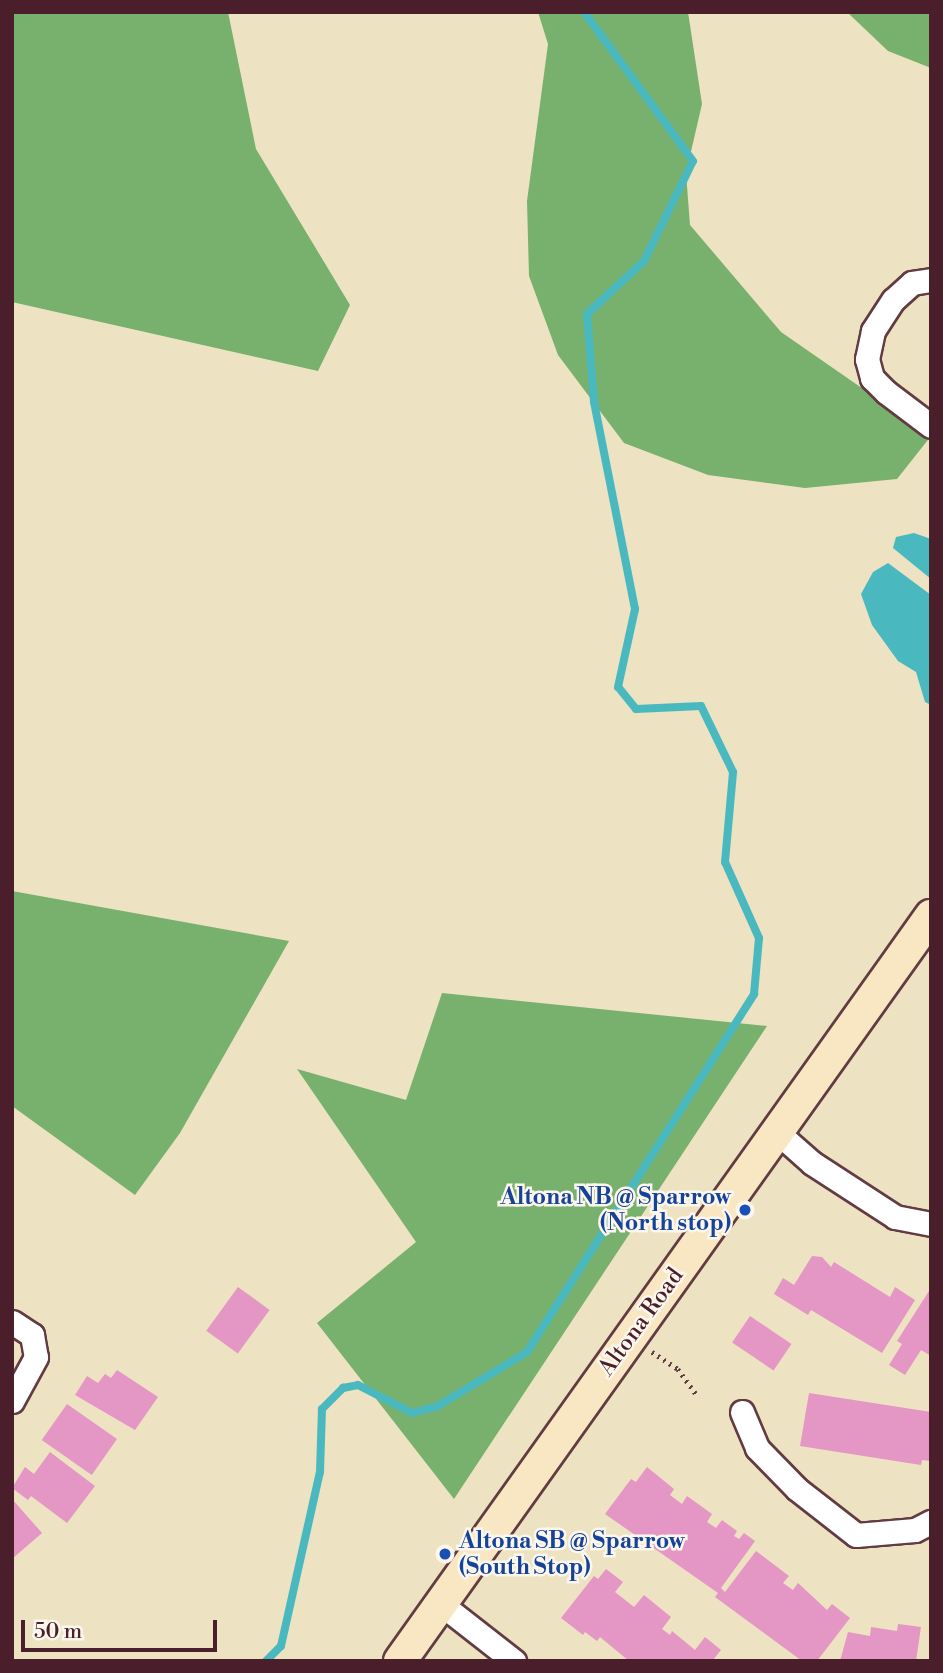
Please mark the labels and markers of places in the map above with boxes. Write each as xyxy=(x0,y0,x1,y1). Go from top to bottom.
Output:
place label: Altona NB @ Sparrow (North stop) xyxy=(500,1183,731,1237)
marker: Altona NB @ Sparrow (North stop) xyxy=(737,1202,753,1218)
place label: Altona SB @ Sparrow (South Stop) xyxy=(459,1527,685,1581)
marker: Altona SB @ Sparrow (South Stop) xyxy=(437,1546,453,1562)

